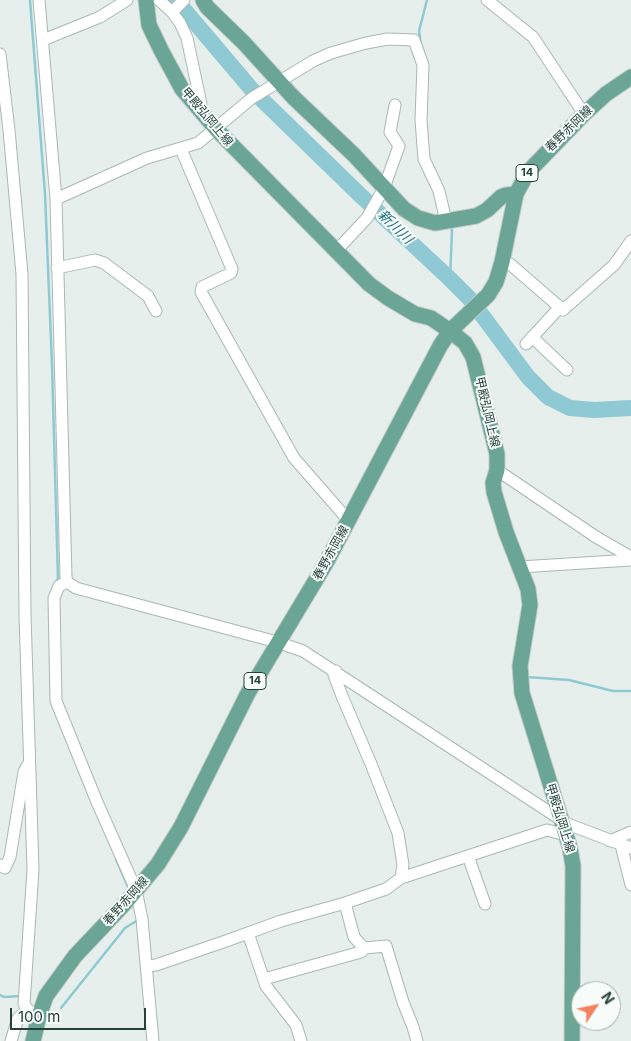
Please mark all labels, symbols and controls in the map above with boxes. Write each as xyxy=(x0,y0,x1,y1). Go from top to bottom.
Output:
street label: 甲殿弘岡上線 xyxy=(178,85,236,149)
street label: 春野赤岡線 xyxy=(542,103,596,155)
road number: 14 xyxy=(516,164,538,182)
water label: 新川川 xyxy=(374,206,416,248)
street label: 甲殿弘岡上線 xyxy=(472,375,502,449)
street label: 春野赤岡線 xyxy=(310,523,352,583)
road number: 14 xyxy=(244,672,266,689)
street label: 甲殿弘岡上線 xyxy=(543,781,577,855)
street label: 春野赤岡線 xyxy=(101,874,151,928)
north arrow xyxy=(571,981,621,1031)
text: N xyxy=(598,989,618,1007)
scale bar xyxy=(12,998,149,1030)
text: 100 m xyxy=(18,1007,60,1026)

